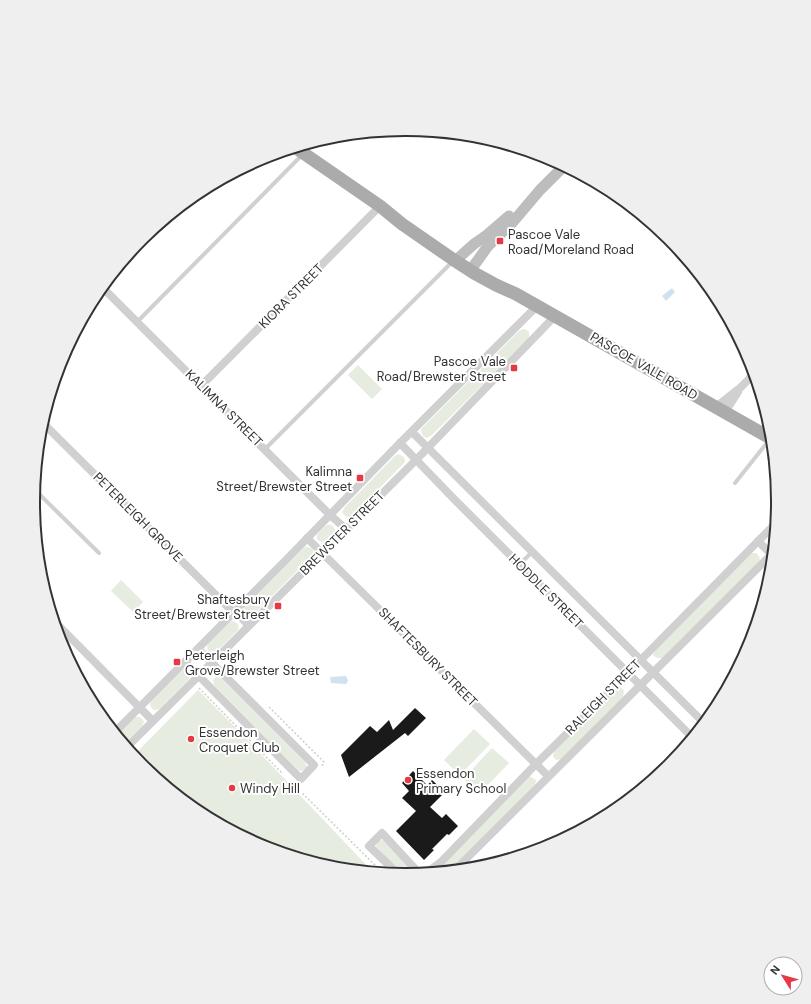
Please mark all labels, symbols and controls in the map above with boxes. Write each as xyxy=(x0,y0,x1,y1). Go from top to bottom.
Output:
place label: Pascoe Vale Road/Moreland Road xyxy=(508,226,634,258)
marker: Pascoe Vale Road/Moreland Road xyxy=(495,236,505,246)
street label: KIORA STREET xyxy=(255,260,327,332)
street label: PASCOE VALE ROAD xyxy=(587,328,701,404)
place label: Pascoe Vale Road/Brewster Street xyxy=(377,353,506,385)
marker: Pascoe Vale Road/Brewster Street xyxy=(509,363,519,373)
street label: KALIMNA STREET xyxy=(182,366,266,450)
place label: Kalimna Street/Brewster Street xyxy=(216,463,352,495)
street label: PETERLEIGH GROVE xyxy=(90,469,186,565)
marker: Kalimna Street/Brewster Street xyxy=(355,473,365,483)
street label: BREWSTER STREET xyxy=(296,487,388,579)
street label: HODDLE STREET xyxy=(505,550,587,632)
place label: Shaftesbury Street/Brewster Street xyxy=(134,591,270,623)
marker: Shaftesbury Street/Brewster Street xyxy=(273,601,283,611)
street label: SHAFTESBURY STREET xyxy=(375,604,481,710)
place label: Peterleigh Grove/Brewster Street xyxy=(185,647,320,679)
street label: RALEIGH STREET xyxy=(562,656,644,738)
marker: Peterleigh Grove/Brewster Street xyxy=(172,657,182,667)
place label: Essendon Croquet Club xyxy=(199,724,280,756)
marker: Essendon Croquet Club xyxy=(186,734,196,744)
place label: Essendon Primary School xyxy=(416,765,506,797)
marker: Essendon Primary School xyxy=(403,775,413,785)
place label: Windy Hill xyxy=(240,780,300,797)
marker: Windy Hill xyxy=(227,783,237,793)
north arrow xyxy=(763,956,803,996)
text: N xyxy=(767,963,783,977)

